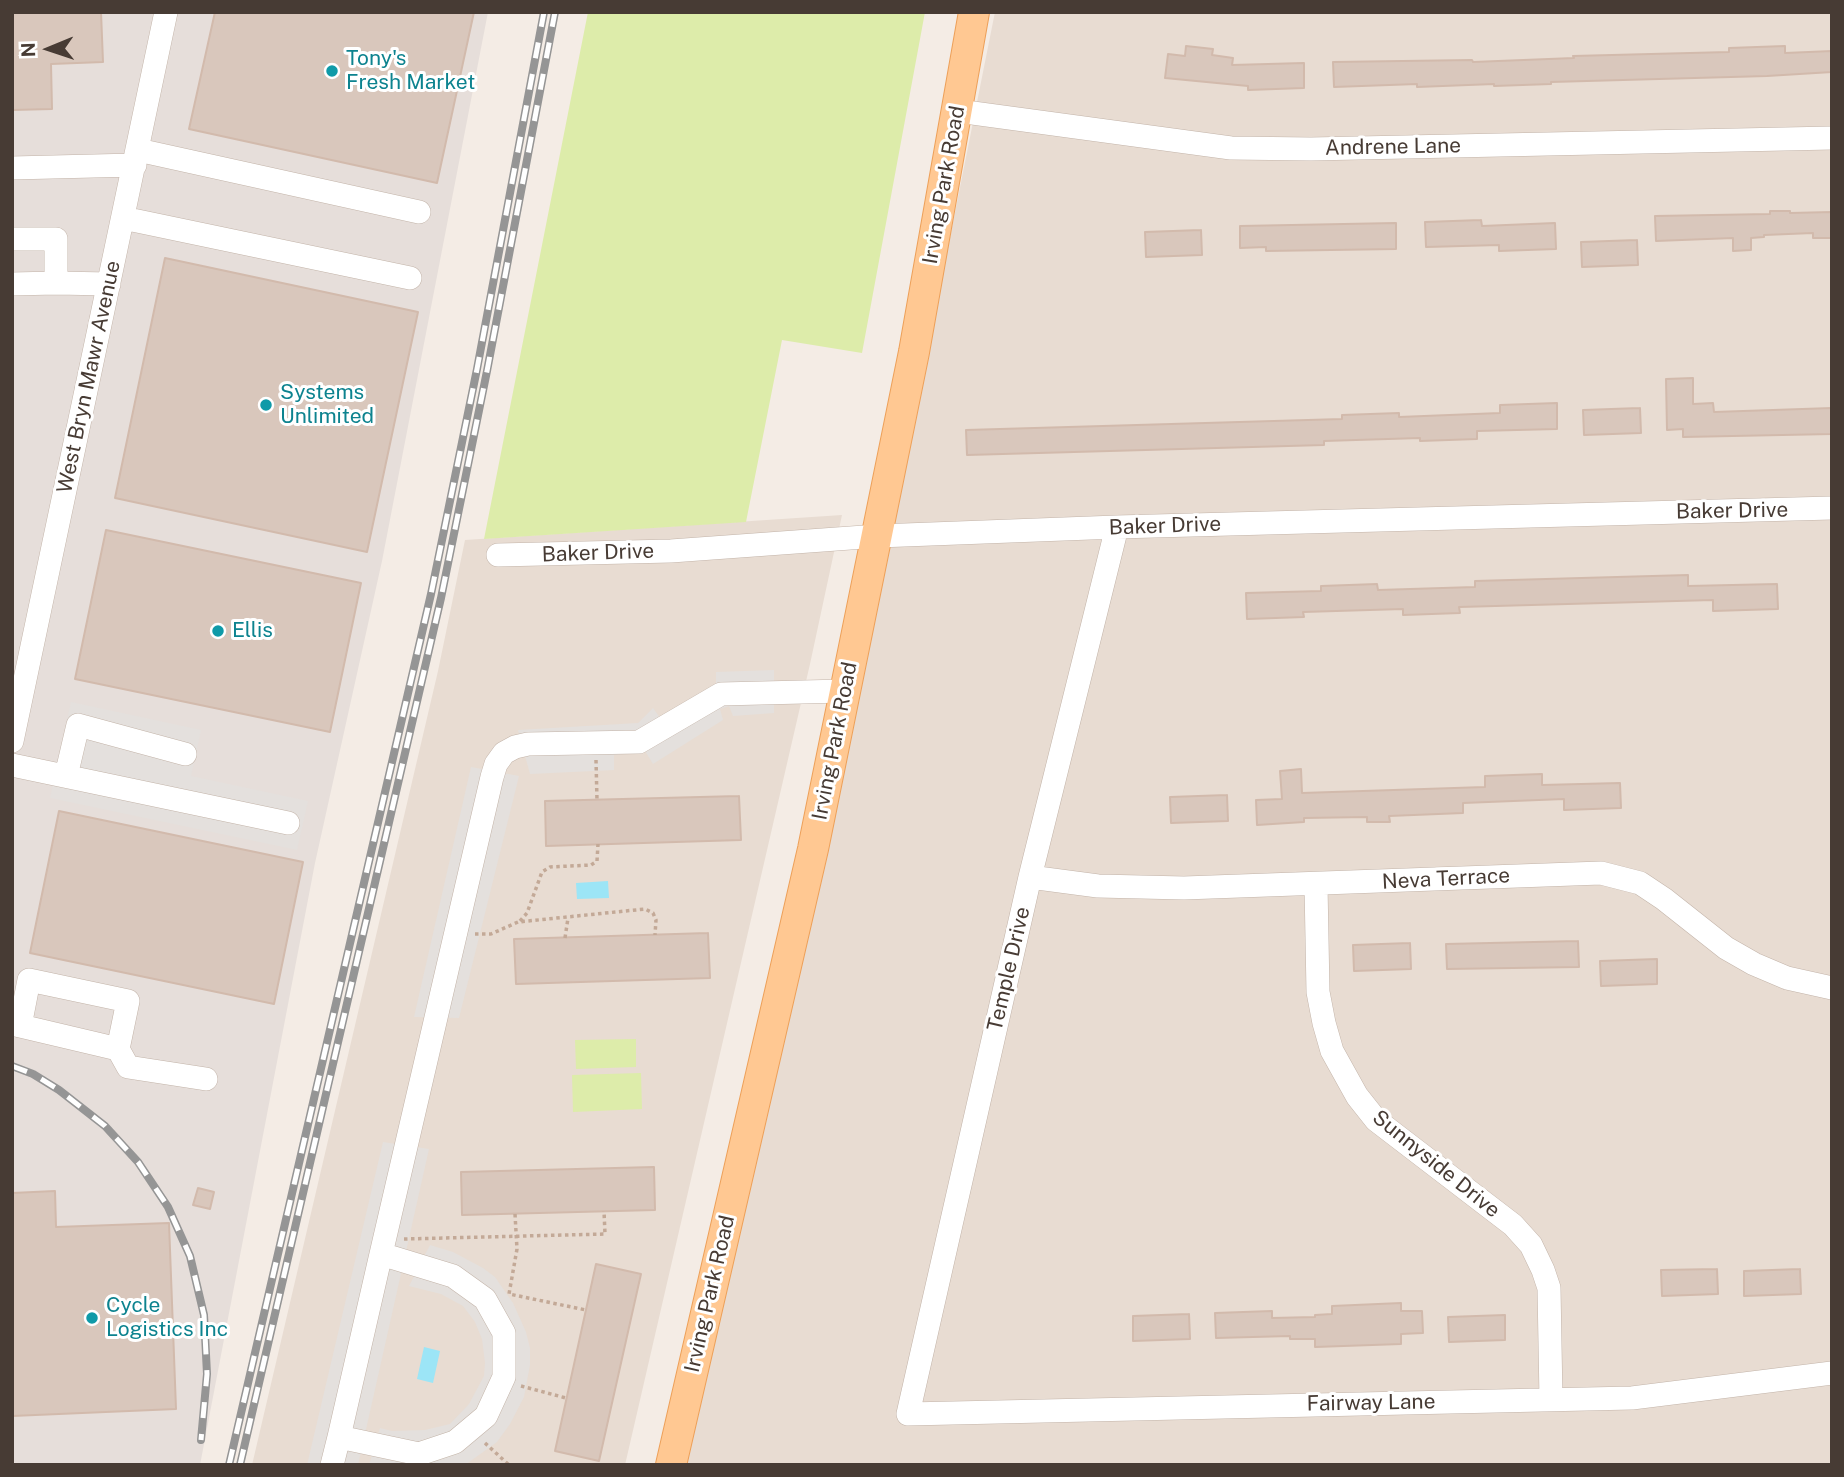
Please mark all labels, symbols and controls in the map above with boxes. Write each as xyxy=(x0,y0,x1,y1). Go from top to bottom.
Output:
north arrow xyxy=(14,14,84,84)
text: N xyxy=(17,42,39,58)
place label: Tony's Fresh Market xyxy=(346,46,475,96)
marker: Tony's Fresh Market xyxy=(324,63,340,79)
street label: Irving Park Road xyxy=(918,104,970,266)
street label: Andrene Lane xyxy=(1325,133,1461,161)
street label: West Bryn Mawr Avenue xyxy=(52,258,126,496)
place label: Systems Unlimited xyxy=(280,380,374,430)
marker: Systems Unlimited xyxy=(258,397,274,413)
street label: Baker Drive xyxy=(1676,497,1788,525)
street label: Baker Drive xyxy=(1108,511,1222,541)
street label: Baker Drive xyxy=(541,538,655,568)
place label: Ellis xyxy=(232,618,273,644)
marker: Ellis xyxy=(210,623,226,639)
street label: Irving Park Road xyxy=(807,660,863,822)
street label: Neva Terrace xyxy=(1381,863,1511,895)
street label: Temple Drive xyxy=(982,904,1036,1034)
street label: Sunnyside Drive xyxy=(1367,1105,1505,1223)
street label: Irving Park Road xyxy=(680,1213,740,1375)
place label: Cycle Logistics Inc xyxy=(106,1293,228,1343)
marker: Cycle Logistics Inc xyxy=(84,1310,100,1326)
street label: Fairway Lane xyxy=(1306,1389,1436,1417)

